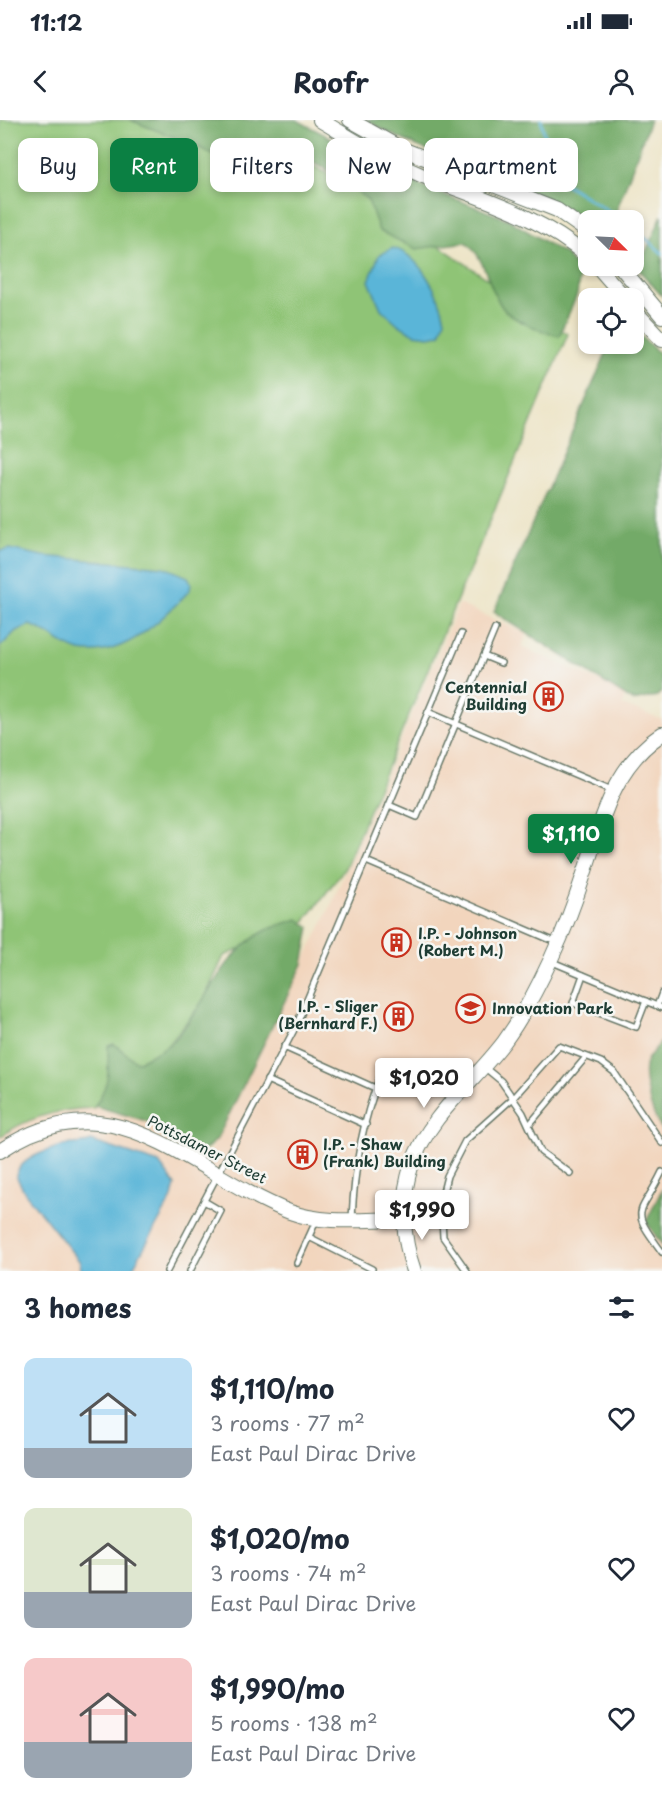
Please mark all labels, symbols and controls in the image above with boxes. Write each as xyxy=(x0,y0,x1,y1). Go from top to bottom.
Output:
text: 11:12 xyxy=(30,5,82,38)
text: Roofr xyxy=(293,61,369,102)
icon: back xyxy=(24,65,57,98)
icon: person xyxy=(605,65,638,98)
chip: Buy xyxy=(18,138,98,192)
chip: Rent xyxy=(110,138,198,192)
chip: Filters xyxy=(210,138,314,192)
chip: New xyxy=(326,138,412,192)
chip: Apartment xyxy=(424,138,578,192)
north arrow xyxy=(578,210,644,276)
map controls xyxy=(578,210,644,354)
button: locate xyxy=(578,288,644,354)
place label: Centennial Building xyxy=(445,675,527,715)
building icon: Centennial Building xyxy=(532,681,564,713)
pin: $1,110 xyxy=(522,814,620,865)
text: $1,110 xyxy=(542,818,600,848)
place label: I.P. - Johnson (Robert M.) xyxy=(418,921,517,961)
building icon: I.P. - Johnson (Robert M.) xyxy=(381,927,413,959)
school or university icon: Innovation Park xyxy=(455,993,487,1025)
place label: I.P. - Sliger (Bernhard F.) xyxy=(278,994,378,1034)
place label: Innovation Park xyxy=(492,996,613,1019)
building icon: I.P. - Sliger (Bernhard F.) xyxy=(383,1000,415,1032)
pin: $1,020 xyxy=(375,1058,473,1109)
text: $1,020 xyxy=(389,1062,459,1092)
street label: Pottsdamer Street xyxy=(144,1109,271,1189)
place label: I.P. - Shaw (Frank) Building xyxy=(323,1132,446,1172)
building icon: I.P. - Shaw (Frank) Building xyxy=(286,1138,318,1170)
pin: $1,990 xyxy=(373,1190,471,1241)
text: $1,990 xyxy=(389,1194,455,1224)
text: 3 homes xyxy=(24,1288,131,1327)
icon: filters xyxy=(605,1291,638,1324)
text: $1,110/mo xyxy=(210,1369,334,1408)
icon: home xyxy=(72,1382,144,1454)
icon: heart xyxy=(605,1402,638,1435)
text: 3 rooms · 77 m² xyxy=(210,1408,365,1438)
text: East Paul Dirac Drive xyxy=(210,1438,417,1468)
text: $1,020/mo xyxy=(210,1519,349,1558)
icon: home xyxy=(72,1532,144,1604)
icon: heart xyxy=(605,1552,638,1585)
text: 3 rooms · 74 m² xyxy=(210,1558,367,1588)
text: East Paul Dirac Drive xyxy=(210,1588,417,1618)
text: $1,990/mo xyxy=(210,1669,345,1708)
icon: home xyxy=(72,1682,144,1754)
icon: heart xyxy=(605,1702,638,1735)
text: 5 rooms · 138 m² xyxy=(210,1708,378,1738)
text: East Paul Dirac Drive xyxy=(210,1738,417,1768)

